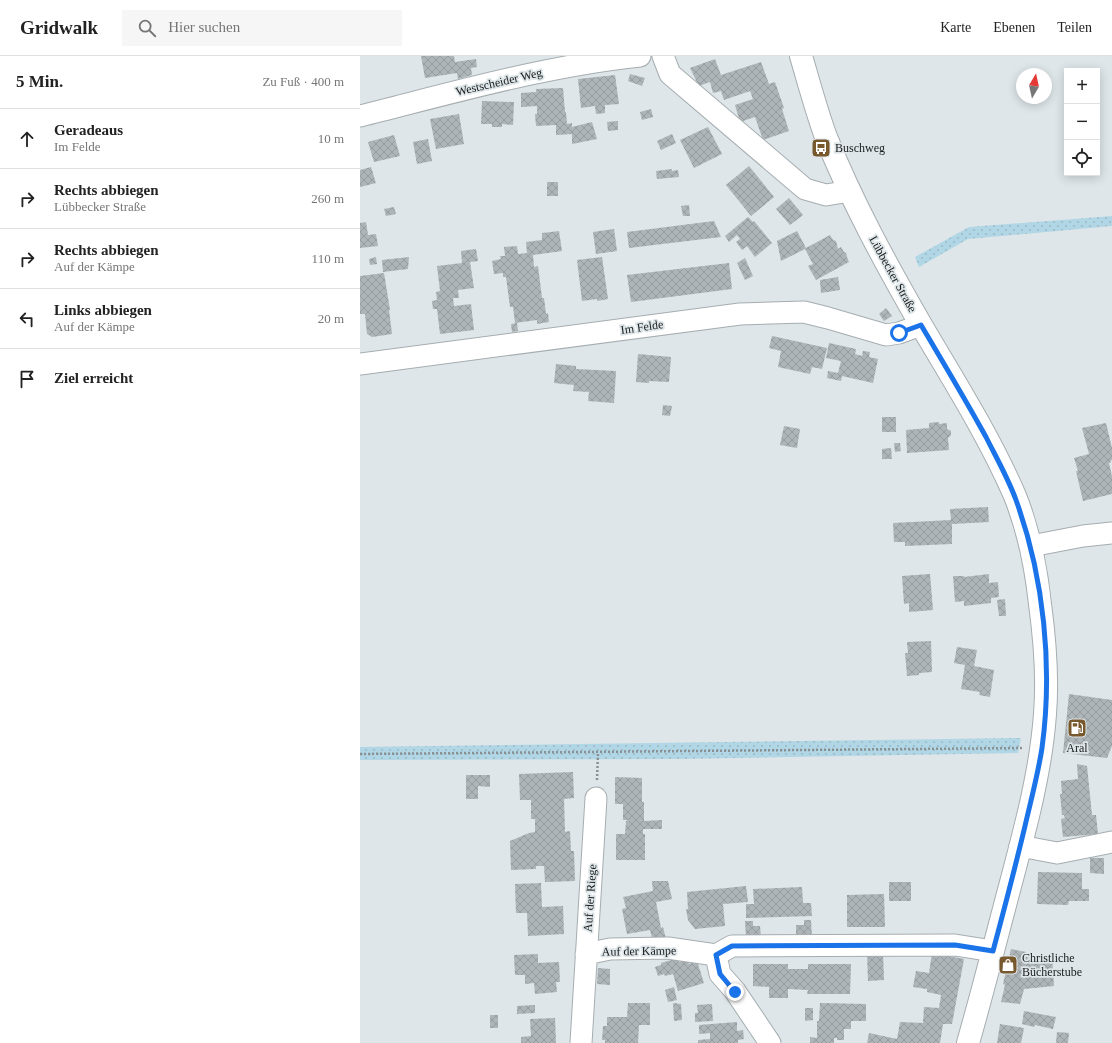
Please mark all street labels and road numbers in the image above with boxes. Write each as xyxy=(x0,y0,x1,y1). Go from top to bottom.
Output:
street label: Westscheider Weg xyxy=(454,65,544,99)
street label: Lübbecker Straße xyxy=(866,233,920,315)
street label: Im Felde xyxy=(620,317,664,337)
street label: Auf der Riege xyxy=(581,864,599,932)
street label: Auf der Kämpe xyxy=(602,943,676,959)

